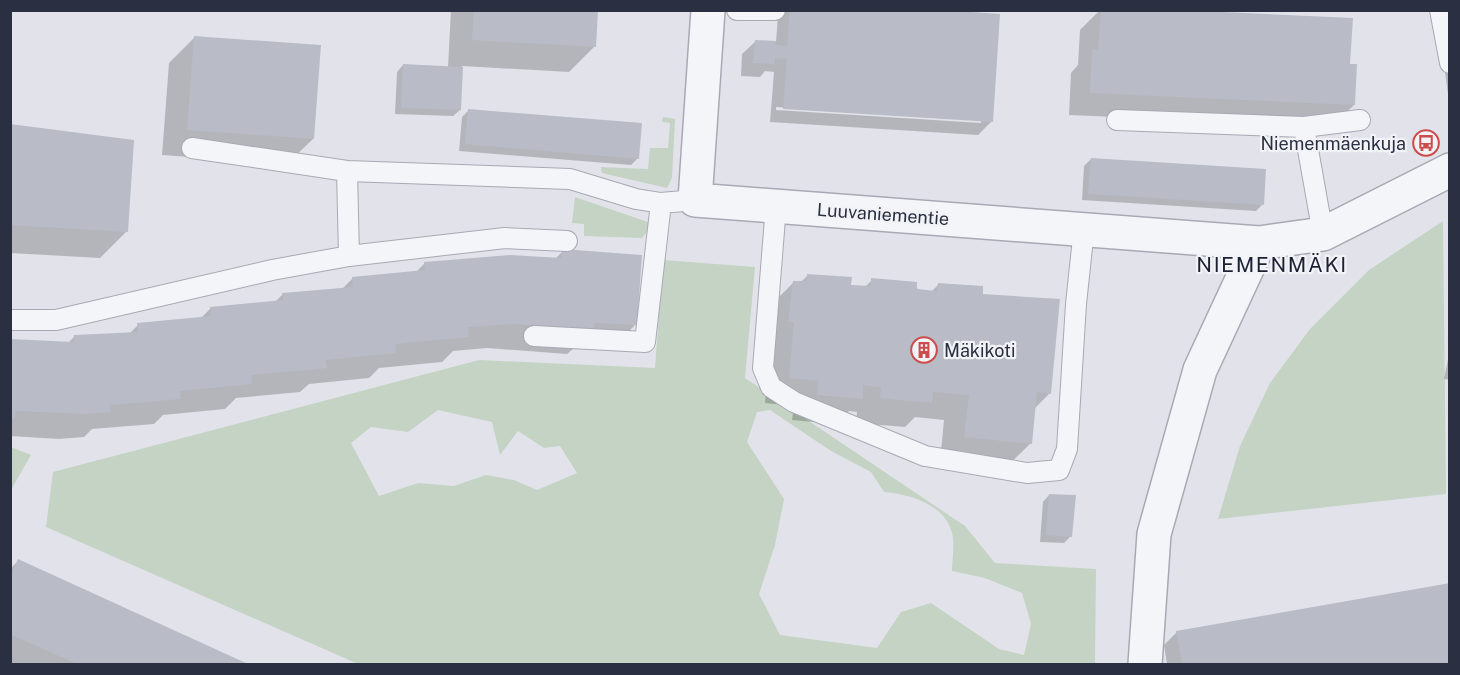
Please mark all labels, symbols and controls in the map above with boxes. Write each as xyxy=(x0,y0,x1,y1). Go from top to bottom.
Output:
bus stop icon: Niemenmäenkuja xyxy=(1411,128,1441,158)
place label: Niemenmäenkuja xyxy=(1261,133,1406,154)
street label: Luuvaniementie xyxy=(816,199,950,229)
district label: NIEMENMÄKI xyxy=(1196,252,1348,277)
building icon: Mäkikoti xyxy=(909,335,939,365)
place label: Mäkikoti xyxy=(944,340,1015,361)

